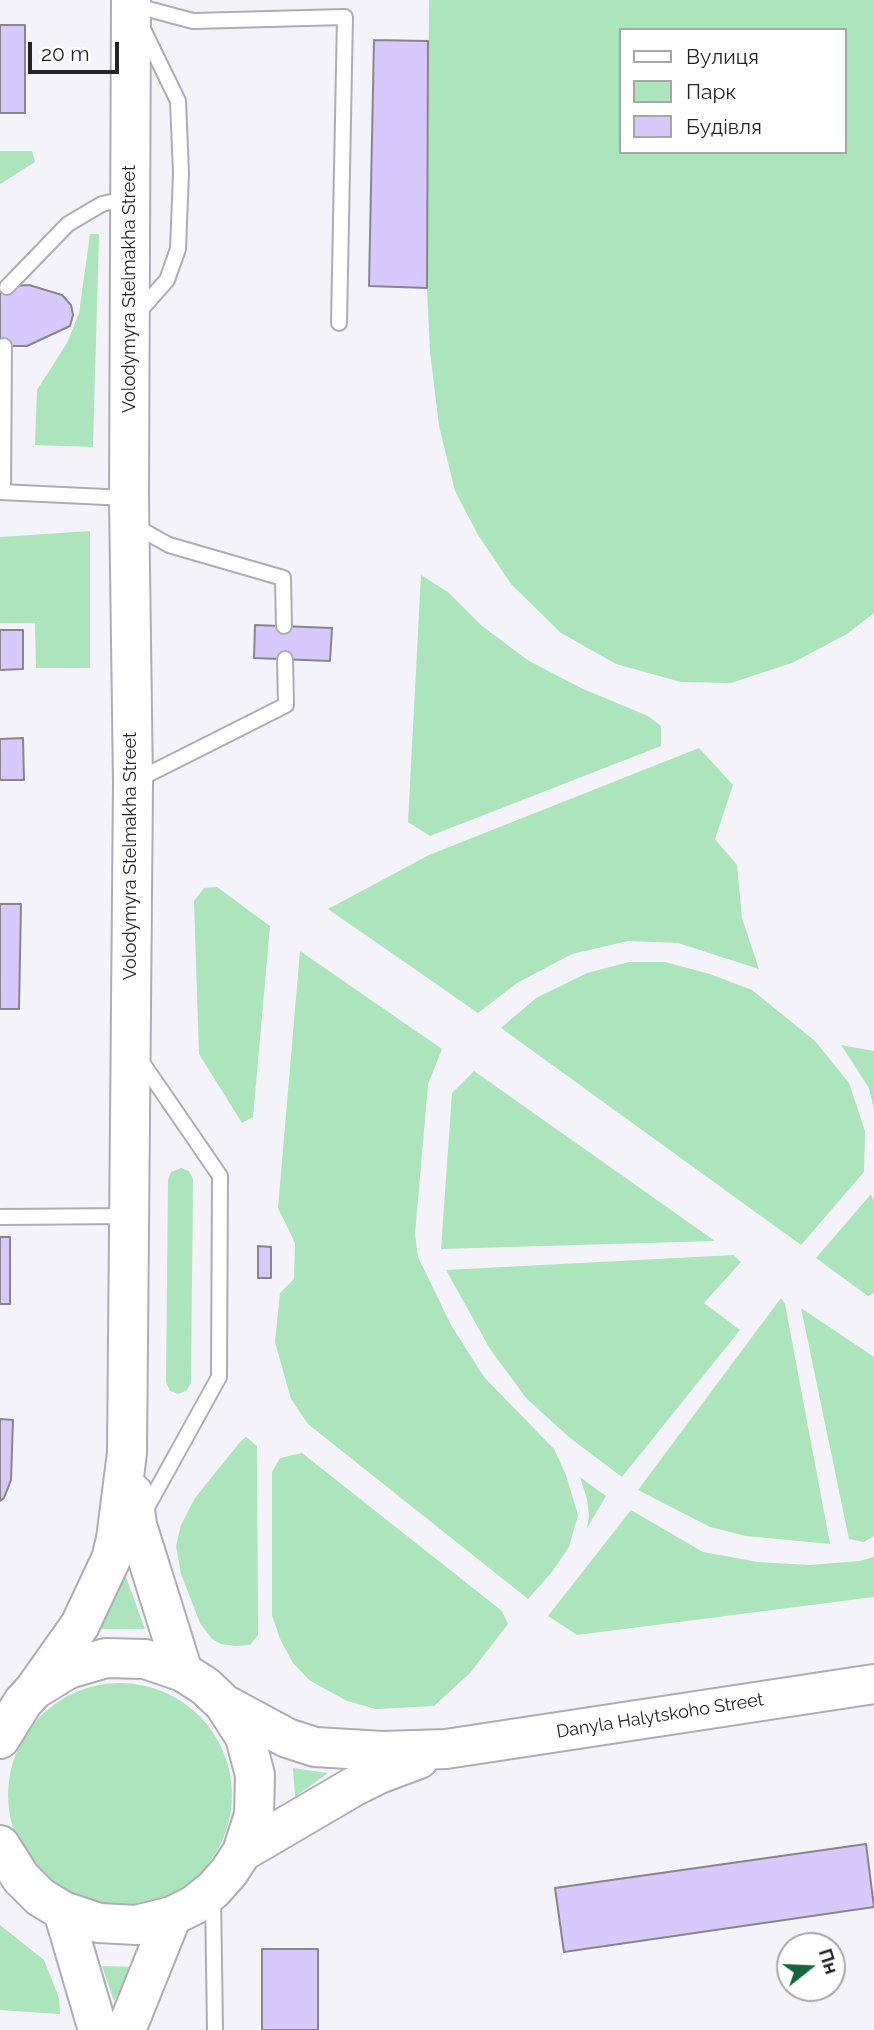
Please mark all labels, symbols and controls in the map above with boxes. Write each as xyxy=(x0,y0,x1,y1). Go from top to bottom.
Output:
scale bar xyxy=(32,28,122,72)
legend xyxy=(618,28,846,154)
text: 20 m xyxy=(41,41,89,66)
text: Вулиця xyxy=(686,44,759,69)
text: Парк xyxy=(686,79,736,104)
text: Будівля xyxy=(686,114,762,139)
street label: Volodymyra Stelmakha Street xyxy=(119,165,141,413)
street label: Volodymyra Stelmakha Street xyxy=(120,732,142,980)
street label: Danyla Halytskoho Street xyxy=(555,1689,765,1743)
north arrow xyxy=(776,1932,846,2002)
text: Пн xyxy=(815,1946,843,1977)

